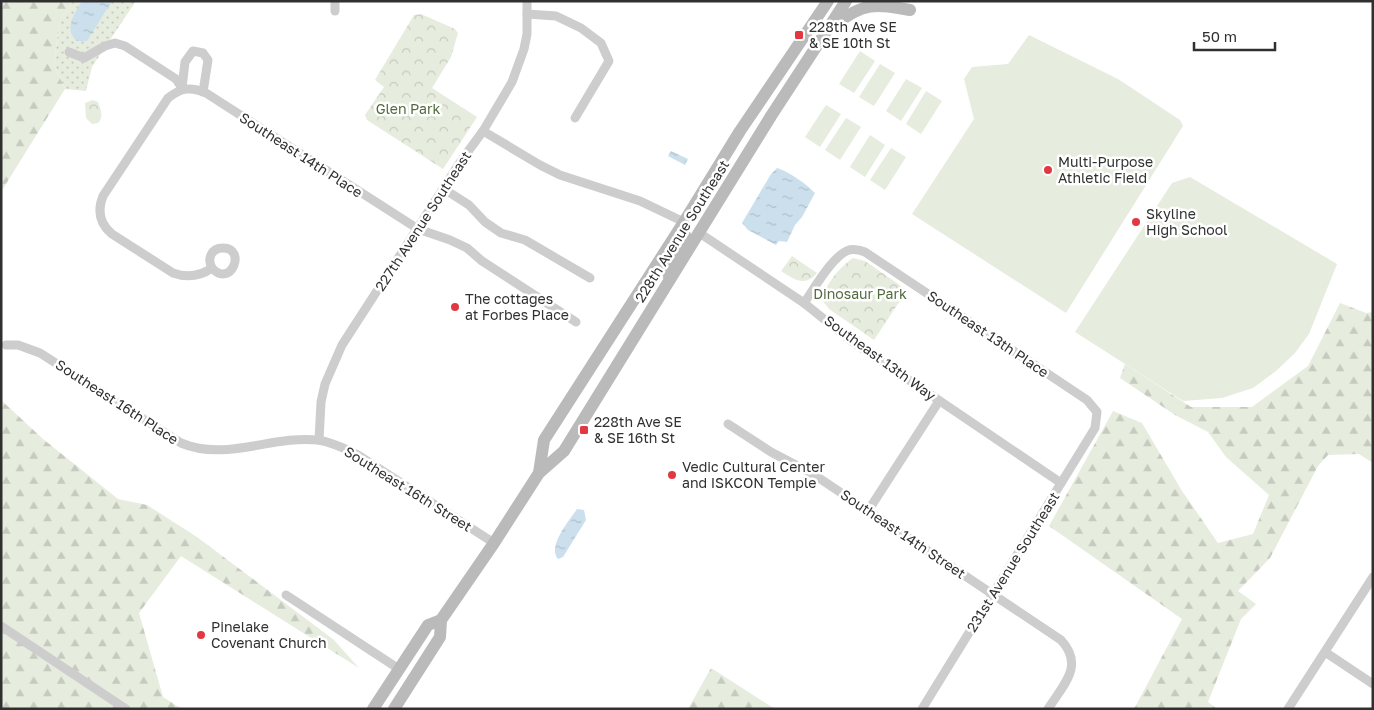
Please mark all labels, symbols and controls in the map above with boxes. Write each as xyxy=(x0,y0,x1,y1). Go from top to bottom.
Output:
place label: 228th Ave SE & SE 10th St xyxy=(809,18,897,51)
scale bar xyxy=(1194,20,1275,52)
text: 50 m xyxy=(1202,27,1237,45)
marker: 228th Ave SE & SE 10th St xyxy=(793,29,805,41)
park label: Glen Park xyxy=(376,100,440,117)
street label: Southeast 14th Place xyxy=(237,109,366,201)
street label: 227th Avenue Southeast xyxy=(371,148,474,294)
place label: Multi-Purpose Athletic Field xyxy=(1058,153,1153,186)
street label: 228th Avenue Southeast xyxy=(631,156,732,305)
marker: Multi-Purpose Athletic Field xyxy=(1042,164,1054,176)
place label: Skyline High School xyxy=(1146,205,1228,238)
marker: Skyline High School xyxy=(1130,216,1142,228)
park label: Dinosaur Park xyxy=(813,285,907,302)
street label: Southeast 13th Place xyxy=(924,287,1052,381)
place label: The cottages at Forbes Place xyxy=(465,290,569,323)
marker: The cottages at Forbes Place xyxy=(449,301,461,313)
street label: Southeast 13th Way xyxy=(821,311,939,404)
street label: Southeast 16th Place xyxy=(53,356,182,448)
place label: 228th Ave SE & SE 16th St xyxy=(594,413,682,446)
marker: 228th Ave SE & SE 16th St xyxy=(578,424,590,436)
street label: Southeast 16th Street xyxy=(341,442,475,535)
place label: Vedic Cultural Center and ISKCON Temple xyxy=(682,458,825,491)
marker: Vedic Cultural Center and ISKCON Temple xyxy=(666,469,678,481)
street label: Southeast 14th Street xyxy=(838,485,969,582)
street label: 231st Avenue Southeast xyxy=(963,489,1063,635)
place label: Pinelake Covenant Church xyxy=(211,618,327,651)
marker: Pinelake Covenant Church xyxy=(195,629,207,641)

